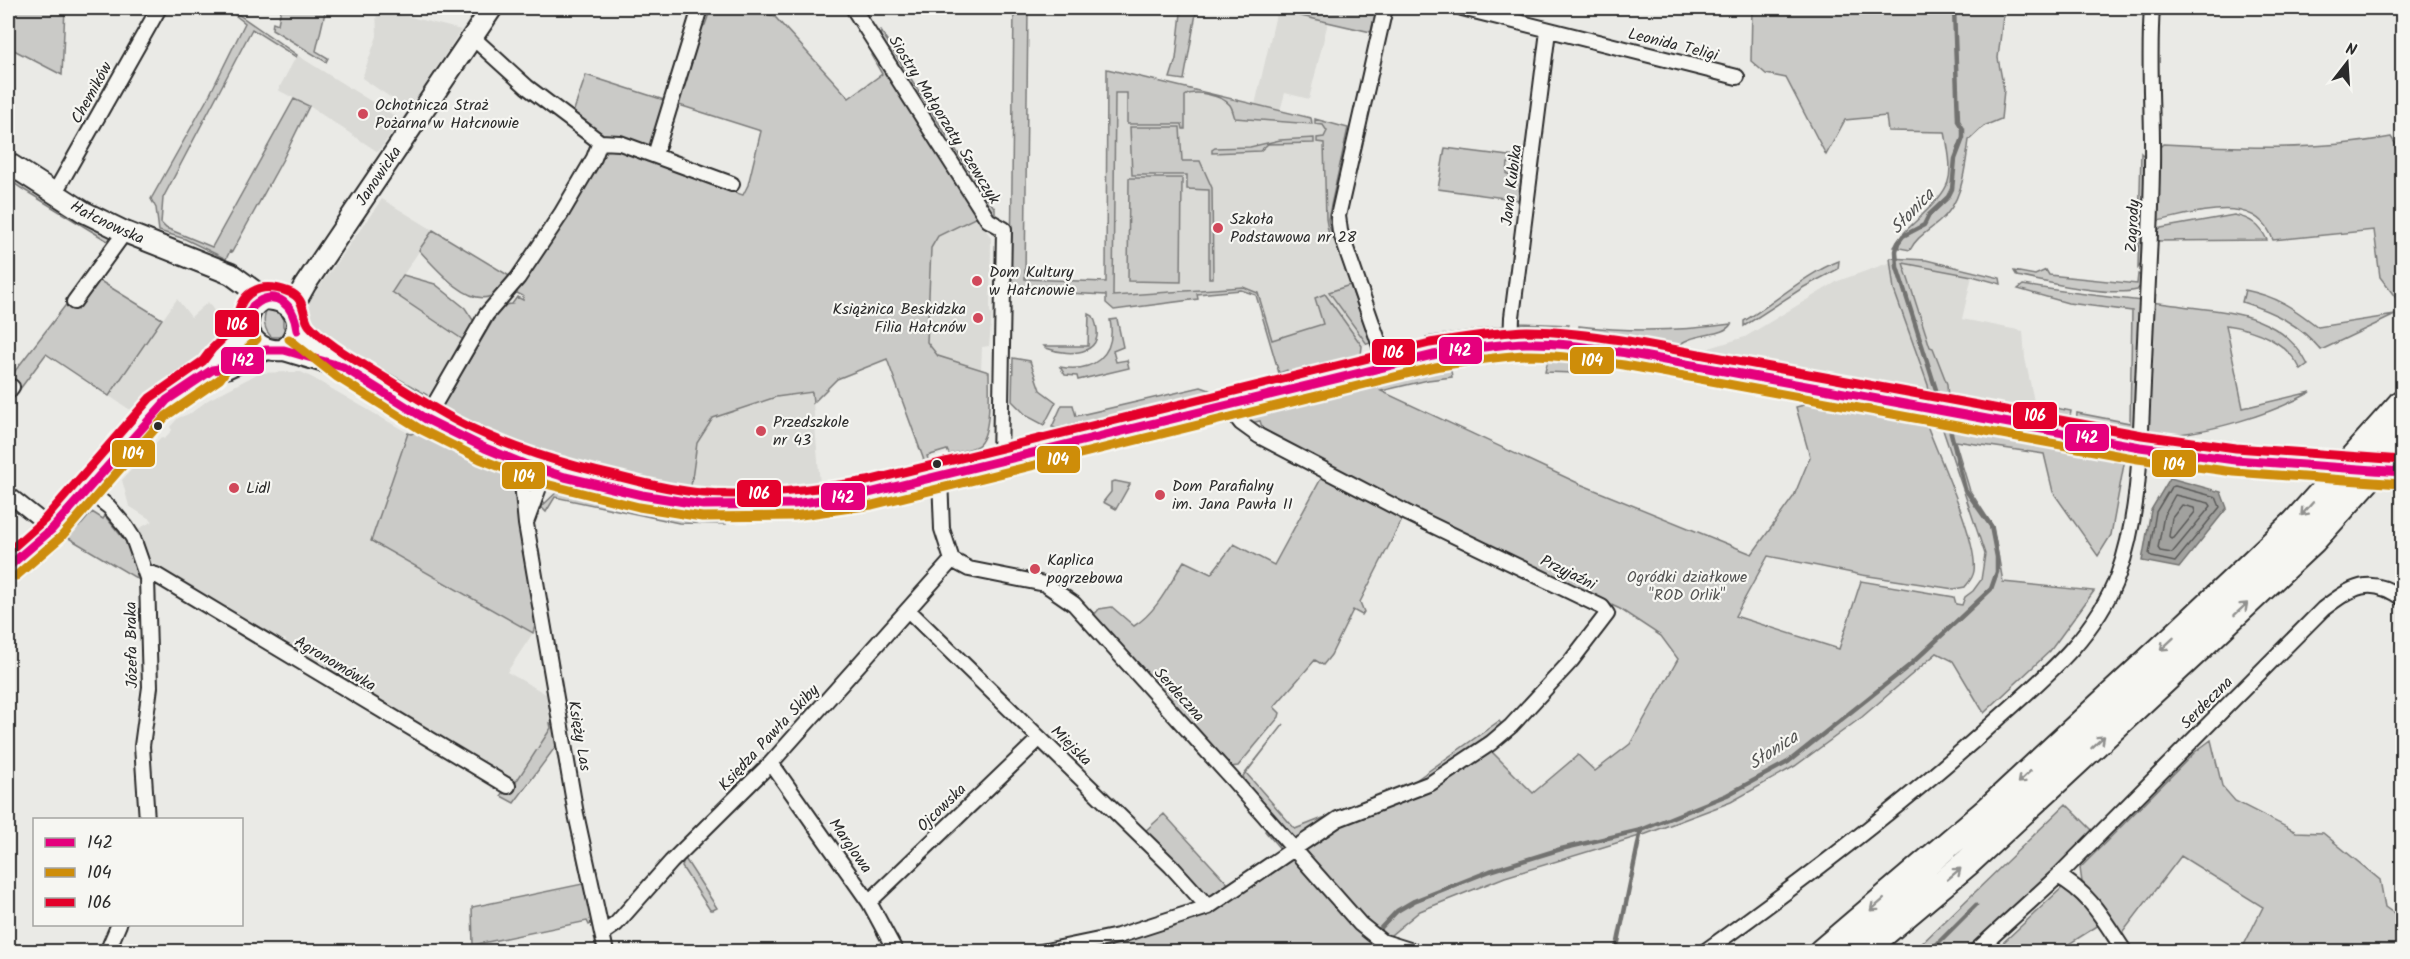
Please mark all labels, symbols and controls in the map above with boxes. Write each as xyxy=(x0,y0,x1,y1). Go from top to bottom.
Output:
street label: Leonida Teligi xyxy=(1625,22,1722,69)
street label: Siostry Małgorzaty Szewczyk xyxy=(882,31,1007,210)
north arrow xyxy=(2317,33,2377,93)
text: N xyxy=(2342,37,2359,64)
street label: Chemików xyxy=(65,57,119,129)
place label: Ochotnicza Straż Pożarna w Hałcnowie xyxy=(375,93,519,136)
marker: Ochotnicza Straż Pożarna w Hałcnowie xyxy=(356,107,370,121)
street label: Janowicka xyxy=(349,141,408,211)
street label: Jana Kubika xyxy=(1495,143,1529,227)
water label: Słonica xyxy=(1884,181,1943,242)
street label: Hałcnowska xyxy=(65,194,148,251)
street label: Zagrody xyxy=(2119,198,2147,253)
place label: Szkoła Podstawowa nr 28 xyxy=(1230,207,1357,250)
marker: Szkoła Podstawowa nr 28 xyxy=(1211,221,1225,235)
place label: Dom Kultury w Hałcnowie xyxy=(989,260,1075,303)
marker: Dom Kultury w Hałcnowie xyxy=(970,274,984,288)
place label: Książnica Beskidzka Filia Hałcnów xyxy=(833,297,966,340)
line badge: 106 xyxy=(214,309,260,338)
marker: Książnica Beskidzka Filia Hałcnów xyxy=(971,311,985,325)
text: 106 xyxy=(226,313,248,338)
line badge: 142 xyxy=(1438,336,1483,365)
line badge: 106 xyxy=(1371,338,1416,366)
text: 142 xyxy=(1449,339,1471,364)
text: 106 xyxy=(1382,341,1404,366)
line badge: 142 xyxy=(220,346,265,375)
line badge: 104 xyxy=(1569,346,1615,375)
text: 142 xyxy=(232,349,254,374)
text: 104 xyxy=(1581,349,1603,374)
line badge: 106 xyxy=(2012,401,2058,430)
text: 106 xyxy=(2024,404,2046,429)
place label: Przedszkole nr 43 xyxy=(773,410,849,453)
unlabelled marker xyxy=(152,420,164,432)
line badge: 142 xyxy=(2064,423,2110,452)
marker: Przedszkole nr 43 xyxy=(754,424,768,438)
text: 142 xyxy=(2076,426,2098,451)
line badge: 104 xyxy=(111,439,156,468)
text: 104 xyxy=(122,442,144,467)
line badge: 104 xyxy=(1036,445,1081,474)
text: 104 xyxy=(1047,448,1069,473)
line badge: 104 xyxy=(2151,449,2197,478)
text: 104 xyxy=(2163,453,2185,478)
unlabelled marker xyxy=(931,458,943,470)
line badge: 104 xyxy=(501,461,546,490)
text: 104 xyxy=(513,465,535,490)
place label: Dom Parafialny im. Jana Pawła II xyxy=(1172,474,1293,517)
place label: Lidl xyxy=(246,476,271,501)
line badge: 106 xyxy=(736,479,782,508)
marker: Lidl xyxy=(227,481,241,495)
text: 106 xyxy=(748,482,770,507)
line badge: 142 xyxy=(820,482,866,511)
text: 142 xyxy=(832,486,854,511)
marker: Dom Parafialny im. Jana Pawła II xyxy=(1153,488,1167,502)
one-way arrow xyxy=(2300,502,2314,517)
place label: Kaplica pogrzebowa xyxy=(1046,548,1123,591)
street label: Przyjaźni xyxy=(1536,549,1601,598)
marker: Kaplica pogrzebowa xyxy=(1028,562,1042,576)
park label: Ogródki działkowe "ROD Orlik" xyxy=(1627,565,1747,608)
street label: Józefa Braka xyxy=(119,601,145,689)
one-way arrow xyxy=(2233,602,2248,616)
street label: Agronomówka xyxy=(289,630,381,698)
one-way arrow xyxy=(2159,637,2174,651)
street label: Serdeczna xyxy=(1148,662,1210,728)
street label: Serdeczna xyxy=(2175,671,2239,735)
street label: Księdza Pawła Skiby xyxy=(713,678,826,797)
street label: Księży Las xyxy=(561,699,598,773)
street label: Miejska xyxy=(1045,720,1097,772)
water label: Słonica xyxy=(1743,723,1806,778)
one-way arrow xyxy=(2090,735,2105,749)
one-way arrow xyxy=(2016,770,2031,784)
street label: Ojcowska xyxy=(911,778,973,838)
street label: Marglowa xyxy=(822,813,878,879)
legend xyxy=(33,818,243,926)
text: 142 xyxy=(87,829,113,858)
text: 104 xyxy=(87,859,112,888)
one-way arrow xyxy=(1946,867,1962,880)
text: 106 xyxy=(87,889,112,918)
one-way arrow xyxy=(1870,898,1885,912)

